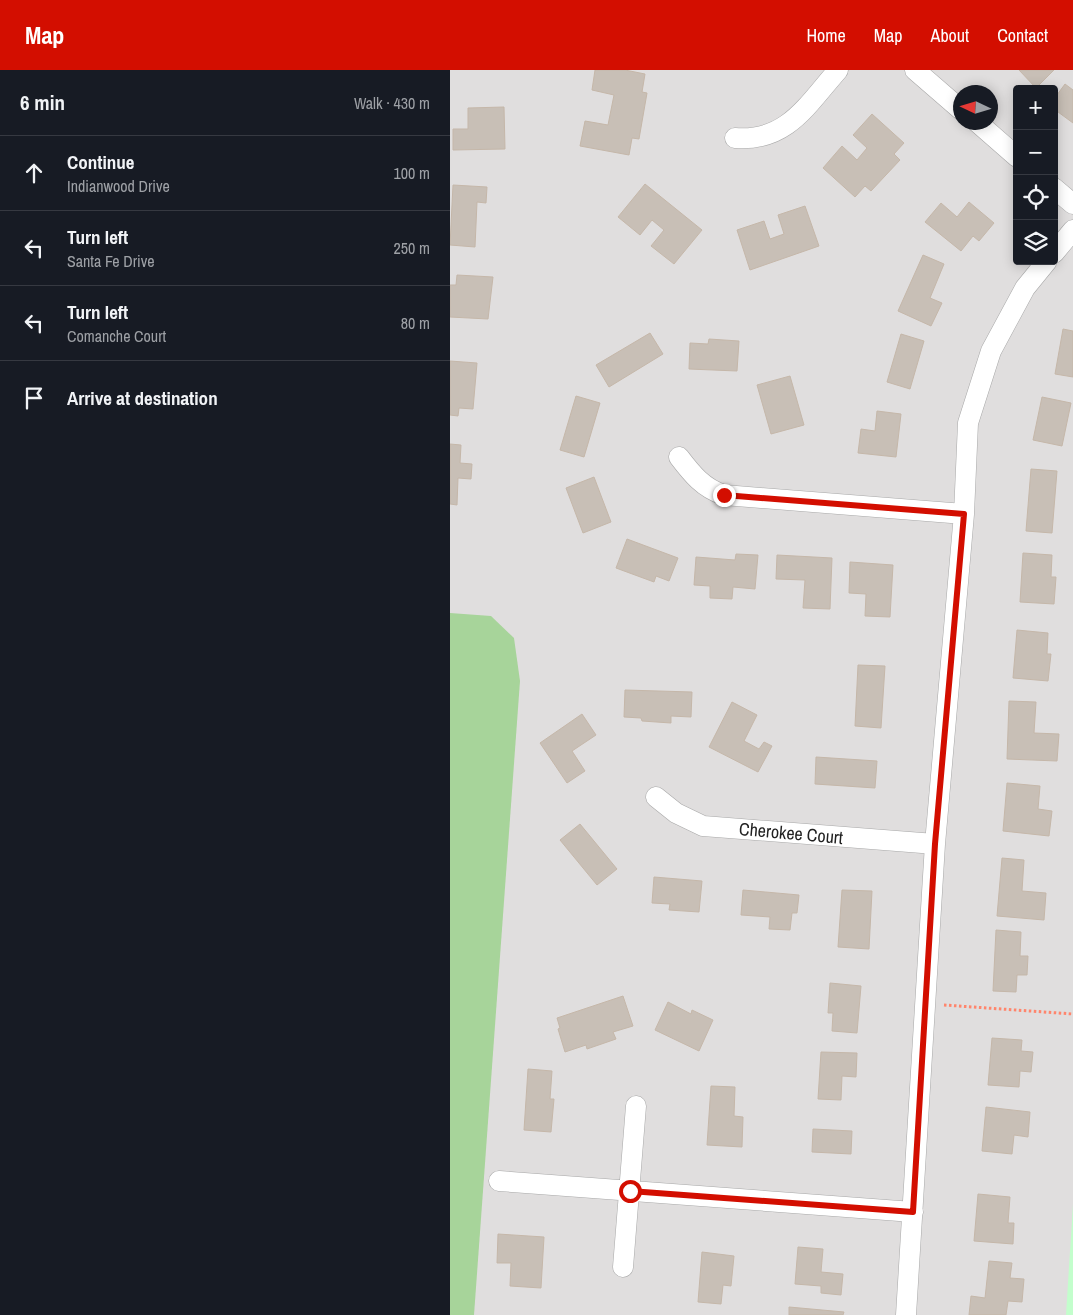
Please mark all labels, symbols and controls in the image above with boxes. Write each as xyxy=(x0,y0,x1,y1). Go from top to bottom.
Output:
text: Map xyxy=(25,19,64,51)
text: Home xyxy=(806,23,846,48)
text: Map xyxy=(874,23,903,48)
text: About xyxy=(931,23,969,48)
text: Contact xyxy=(997,23,1048,48)
north arrow xyxy=(953,85,998,130)
map controls xyxy=(1013,85,1058,265)
button: + xyxy=(1013,85,1058,130)
text: 6 min xyxy=(20,88,65,117)
text: Walk · 430 m xyxy=(354,92,430,114)
button: − xyxy=(1013,130,1058,175)
text: Continue xyxy=(67,149,135,175)
icon: ahead xyxy=(20,159,48,187)
text: 100 m xyxy=(394,162,430,184)
text: Indianwood Drive xyxy=(67,175,170,197)
button: locate xyxy=(1013,175,1058,220)
button: layers xyxy=(1013,220,1058,265)
text: Turn left xyxy=(67,224,128,250)
icon: left xyxy=(20,234,48,262)
text: 250 m xyxy=(394,237,430,259)
text: Santa Fe Drive xyxy=(67,250,155,272)
text: Turn left xyxy=(67,299,128,325)
icon: left xyxy=(20,309,48,337)
text: 80 m xyxy=(401,312,430,334)
text: Comanche Court xyxy=(67,325,166,347)
icon: arrive xyxy=(20,384,48,412)
text: Arrive at destination xyxy=(67,385,218,411)
route end xyxy=(713,484,736,507)
street label: Cherokee Court xyxy=(738,816,844,850)
route start xyxy=(619,1180,642,1203)

